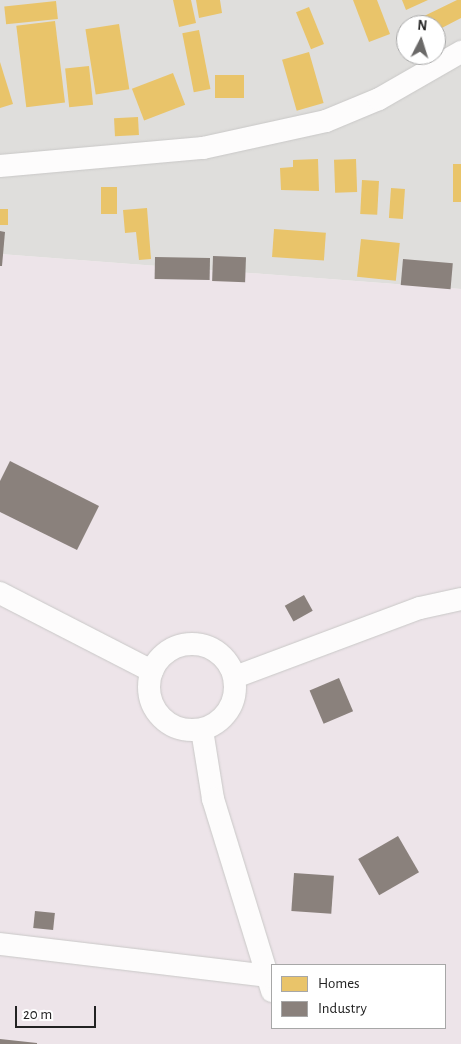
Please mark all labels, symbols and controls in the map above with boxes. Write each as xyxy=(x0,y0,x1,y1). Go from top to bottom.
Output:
north arrow xyxy=(396,15,446,65)
text: N xyxy=(417,19,428,33)
legend xyxy=(271,964,446,1029)
text: Homes xyxy=(318,976,360,991)
scale bar xyxy=(18,996,99,1028)
text: Industry xyxy=(318,1001,367,1016)
text: 20 m xyxy=(23,1007,52,1022)

